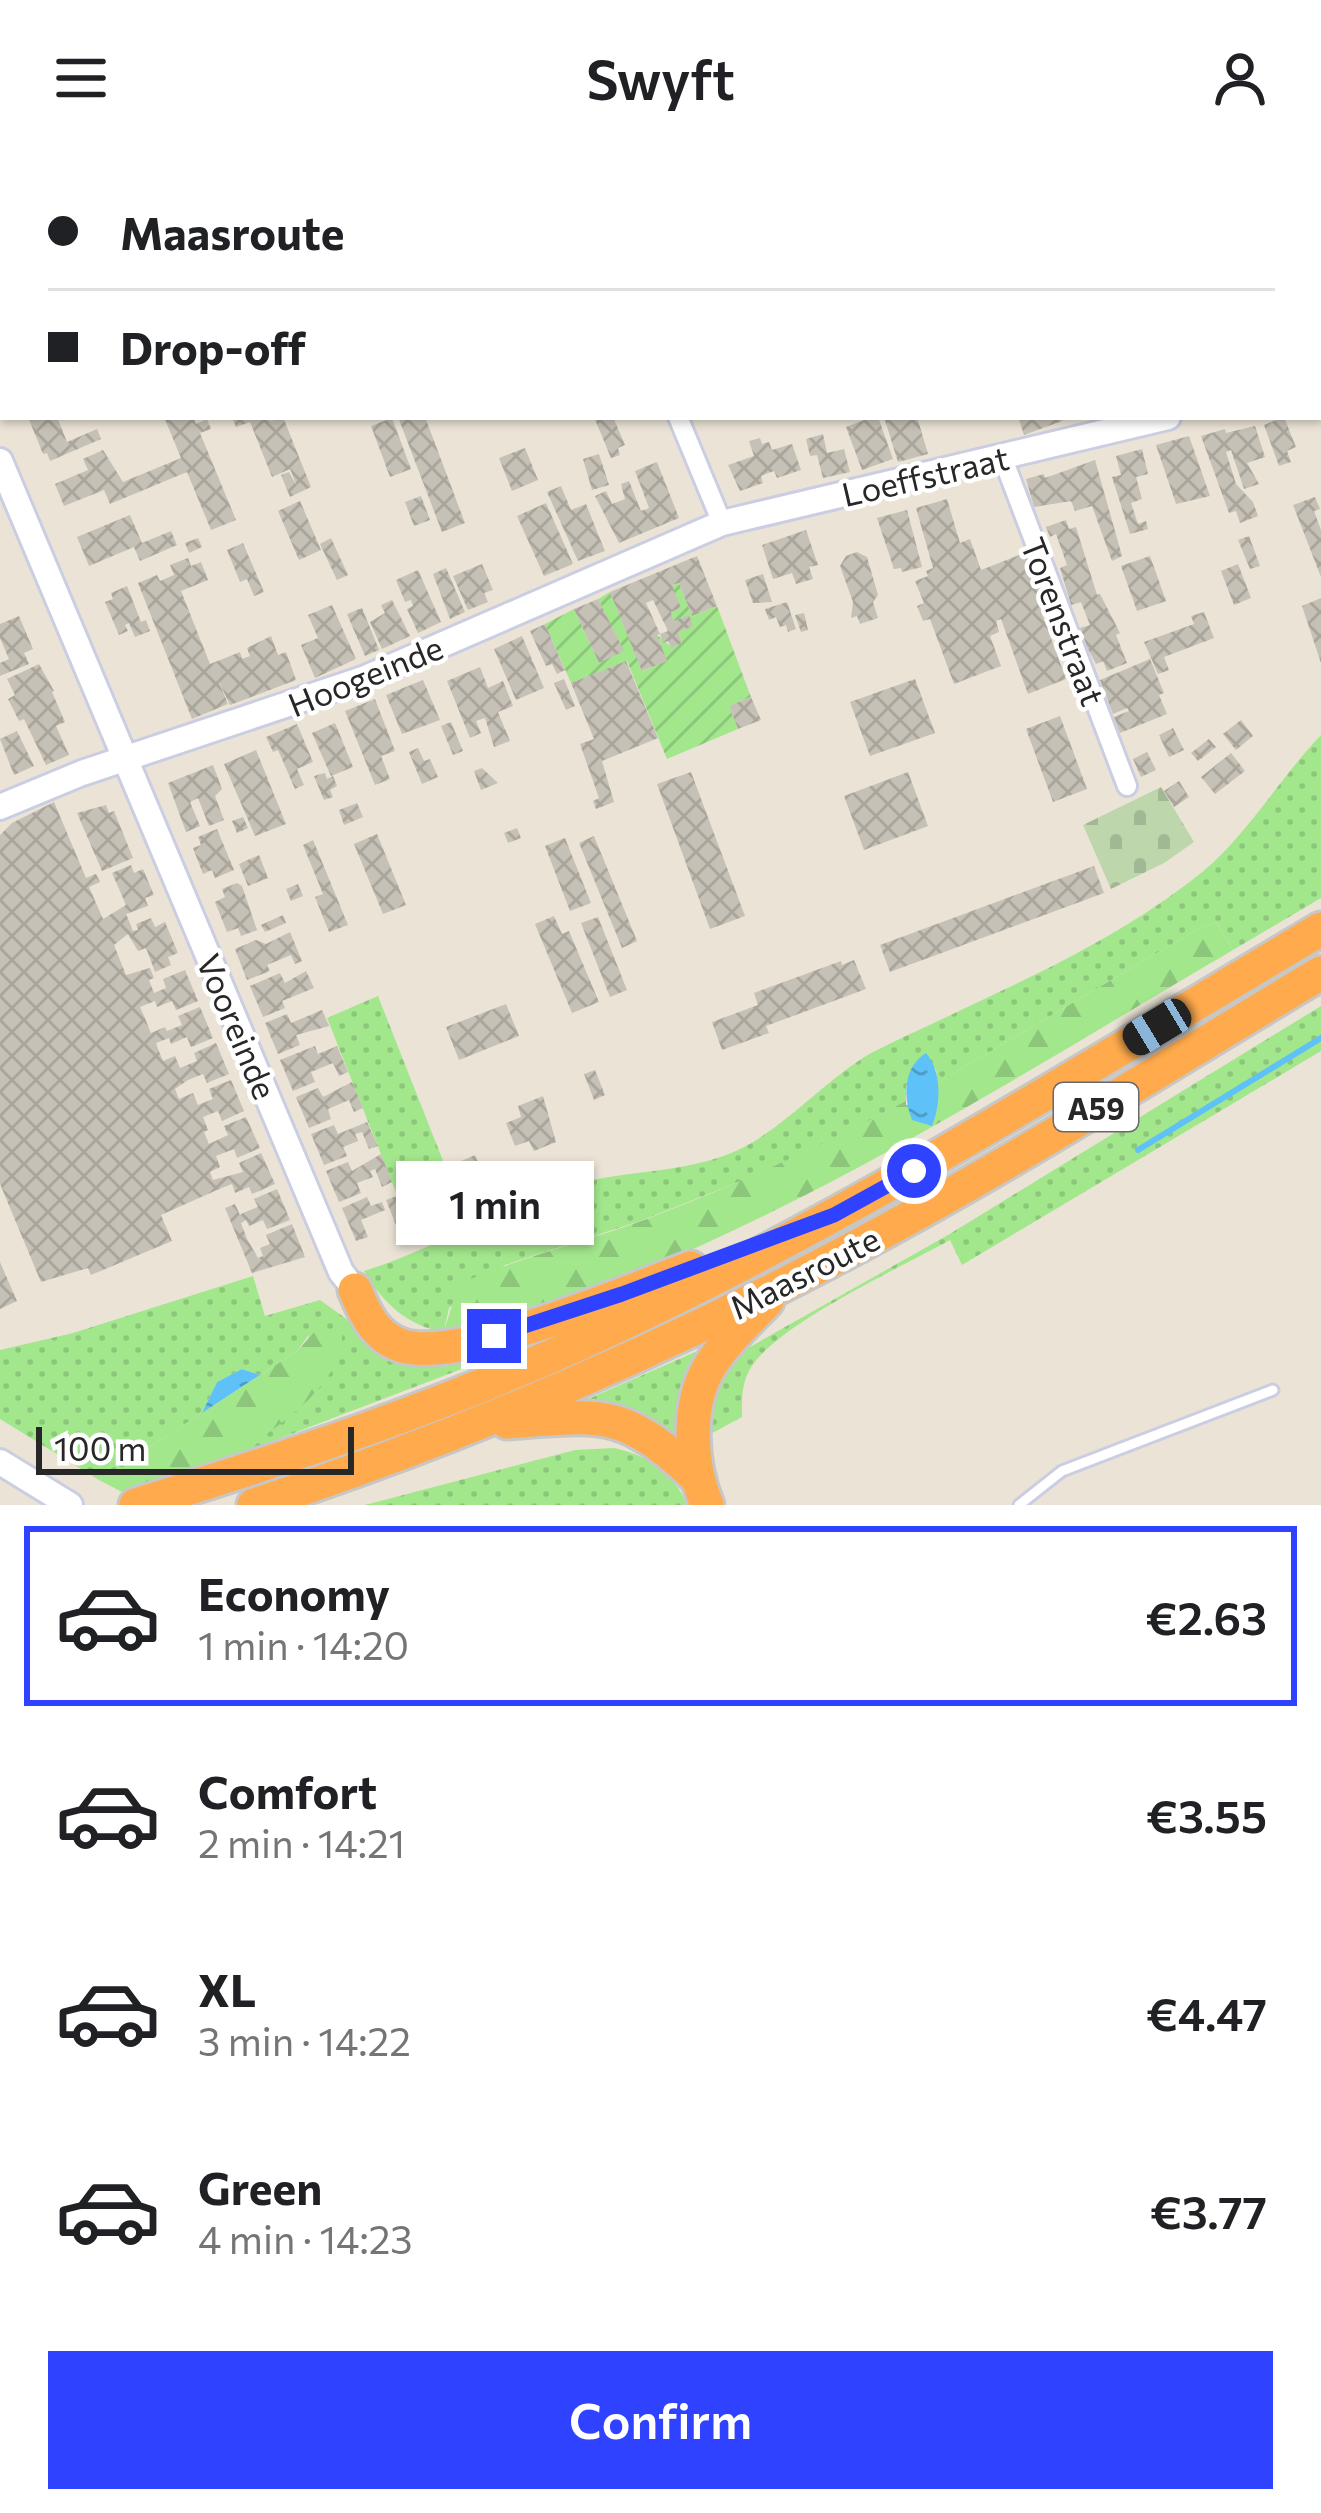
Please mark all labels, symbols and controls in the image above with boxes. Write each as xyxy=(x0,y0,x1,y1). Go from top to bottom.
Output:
icon: menu xyxy=(48,45,114,111)
text: Swyft xyxy=(586,45,735,111)
icon: person xyxy=(1207,45,1273,111)
text: Maasroute xyxy=(120,204,344,259)
text: Drop-off xyxy=(120,319,306,374)
street label: Loeffstraat xyxy=(838,436,1012,514)
street label: Torenstraat xyxy=(1013,531,1115,711)
street label: Hoogeinde xyxy=(282,625,448,725)
street label: Vooreinde xyxy=(189,947,287,1105)
car xyxy=(1117,993,1197,1061)
road number: A59 xyxy=(1054,1083,1138,1131)
route start xyxy=(887,1144,941,1198)
callout: 1 min xyxy=(395,1162,593,1246)
text: 1 min xyxy=(449,1179,541,1227)
street label: Maasroute xyxy=(722,1217,886,1327)
route end xyxy=(467,1309,521,1363)
scale bar xyxy=(36,1421,354,1474)
text: 100 m xyxy=(54,1427,146,1468)
icon: car xyxy=(54,1562,162,1670)
text: Economy xyxy=(198,1565,390,1620)
text: €2.63 xyxy=(1146,1589,1267,1644)
text: 1 min · 14:20 xyxy=(198,1620,409,1668)
icon: car xyxy=(54,1760,162,1868)
text: Comfort xyxy=(198,1763,377,1818)
text: €3.55 xyxy=(1146,1787,1267,1842)
text: 2 min · 14:21 xyxy=(198,1818,405,1866)
icon: car xyxy=(54,1958,162,2066)
text: XL xyxy=(198,1961,256,2016)
text: €4.47 xyxy=(1146,1985,1267,2040)
text: 3 min · 14:22 xyxy=(198,2016,411,2064)
icon: car xyxy=(54,2156,162,2264)
text: Green xyxy=(198,2159,322,2214)
text: €3.77 xyxy=(1150,2183,1267,2238)
text: 4 min · 14:23 xyxy=(198,2214,413,2262)
button: Confirm xyxy=(48,2351,1273,2489)

